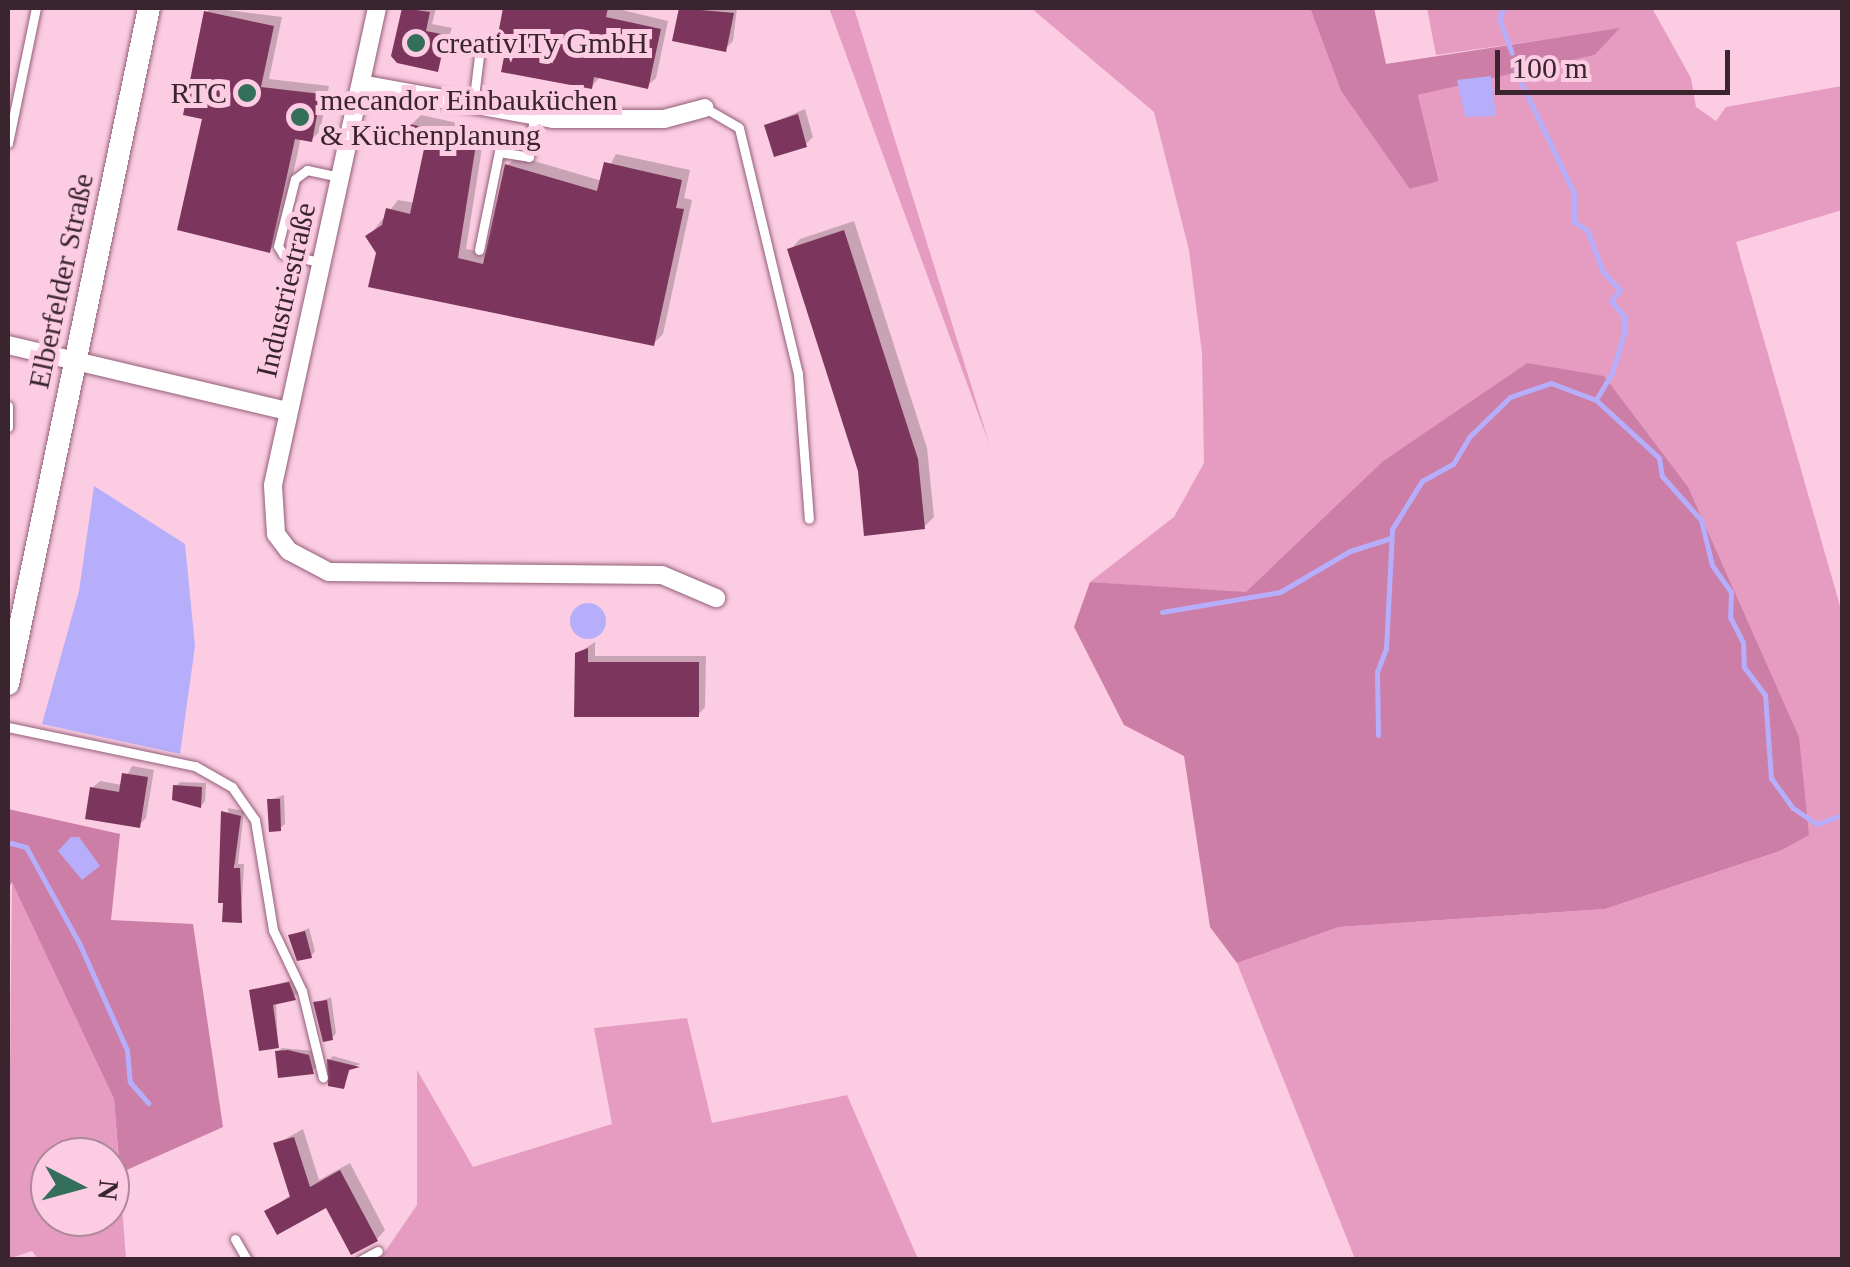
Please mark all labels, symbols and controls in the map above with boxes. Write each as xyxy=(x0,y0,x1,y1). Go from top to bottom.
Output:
place label: creativITy GmbH xyxy=(436,25,648,61)
scale bar xyxy=(1500,30,1735,92)
marker: creativITy GmbH xyxy=(405,32,427,54)
text: 100 m xyxy=(1512,51,1588,84)
place label: RTC xyxy=(170,75,227,111)
marker: RTC xyxy=(236,82,258,104)
place label: mecandor Einbauküchen & Küchenplanung xyxy=(320,82,617,152)
marker: mecandor Einbauküchen & Küchenplanung xyxy=(289,106,311,128)
street label: Elberfelder Straße xyxy=(21,170,101,392)
street label: Industriestraße xyxy=(248,199,324,381)
north arrow xyxy=(30,1137,130,1237)
text: N xyxy=(92,1178,125,1202)

